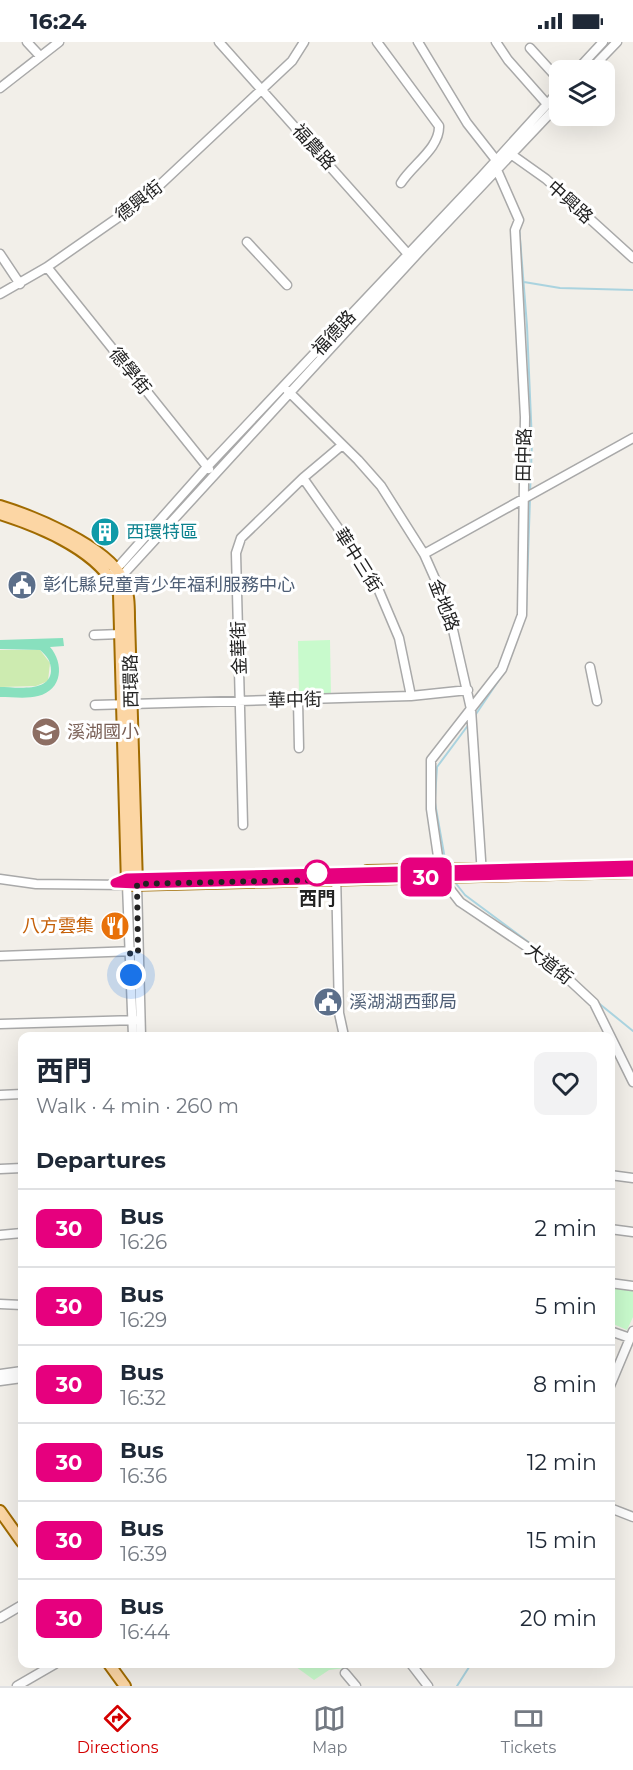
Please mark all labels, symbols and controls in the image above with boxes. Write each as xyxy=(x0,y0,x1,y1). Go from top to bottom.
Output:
text: 16:24 xyxy=(30,8,86,35)
map controls xyxy=(549,60,615,126)
button: layers xyxy=(549,60,615,126)
street label: 福農路 xyxy=(288,120,340,174)
street label: 德興街 xyxy=(111,176,167,226)
street label: 中興路 xyxy=(543,176,597,228)
street label: 福德路 xyxy=(308,306,360,360)
street label: 德學街 xyxy=(104,343,156,399)
street label: 田中路 xyxy=(513,428,535,482)
building icon: 西環特區 xyxy=(89,516,121,548)
place label: 西環特區 xyxy=(126,521,198,543)
street label: 華中三街 xyxy=(330,524,386,596)
public building icon: 彰化縣兒童青少年福利服務中心 xyxy=(6,569,38,601)
place label: 彰化縣兒童青少年福利服務中心 xyxy=(43,574,295,596)
street label: 金地路 xyxy=(424,576,464,634)
street label: 金華街 xyxy=(227,621,251,675)
street label: 西環路 xyxy=(120,654,142,708)
street label: 華中街 xyxy=(268,689,322,711)
school or university icon: 溪湖國小 xyxy=(30,716,62,748)
place label: 溪湖國小 xyxy=(67,721,139,743)
line badge: 30 xyxy=(399,858,453,896)
marker: 西門 xyxy=(304,860,330,886)
text: 30 xyxy=(413,865,439,890)
place label: 西門 xyxy=(299,888,335,910)
restaurant icon: 八方雲集 xyxy=(99,910,131,942)
place label: 八方雲集 xyxy=(22,915,94,937)
street label: 大道街 xyxy=(521,939,577,989)
your location xyxy=(116,960,146,990)
public building icon: 溪湖湖西郵局 xyxy=(312,986,344,1018)
place label: 溪湖湖西郵局 xyxy=(349,991,457,1013)
button: heart xyxy=(534,1052,597,1115)
text: 西門 xyxy=(36,1054,92,1088)
text: Walk · 4 min · 260 m xyxy=(36,1094,239,1118)
text: Departures xyxy=(36,1147,166,1174)
text: Bus xyxy=(120,1203,164,1230)
text: 2 min xyxy=(535,1215,597,1242)
text: 30 xyxy=(56,1216,82,1241)
text: 16:26 xyxy=(120,1230,167,1254)
text: Bus xyxy=(120,1281,164,1308)
text: 5 min xyxy=(535,1293,597,1320)
text: 30 xyxy=(56,1294,82,1319)
text: 16:29 xyxy=(120,1308,167,1332)
text: Bus xyxy=(120,1359,164,1386)
text: 8 min xyxy=(533,1371,597,1398)
text: 30 xyxy=(56,1372,82,1397)
text: 16:32 xyxy=(120,1386,166,1410)
text: Bus xyxy=(120,1437,164,1464)
text: 12 min xyxy=(527,1449,597,1476)
text: 30 xyxy=(56,1450,82,1475)
text: 16:36 xyxy=(120,1464,167,1488)
text: Bus xyxy=(120,1515,164,1542)
text: 15 min xyxy=(527,1527,597,1554)
text: 30 xyxy=(56,1528,82,1553)
text: 16:39 xyxy=(120,1542,167,1566)
text: Bus xyxy=(120,1593,164,1620)
text: 20 min xyxy=(520,1605,597,1632)
text: 30 xyxy=(56,1606,82,1631)
text: 16:44 xyxy=(120,1620,170,1644)
tab: Directions xyxy=(77,1702,159,1757)
tab: Map xyxy=(312,1702,347,1757)
tab: Tickets xyxy=(501,1702,556,1757)

